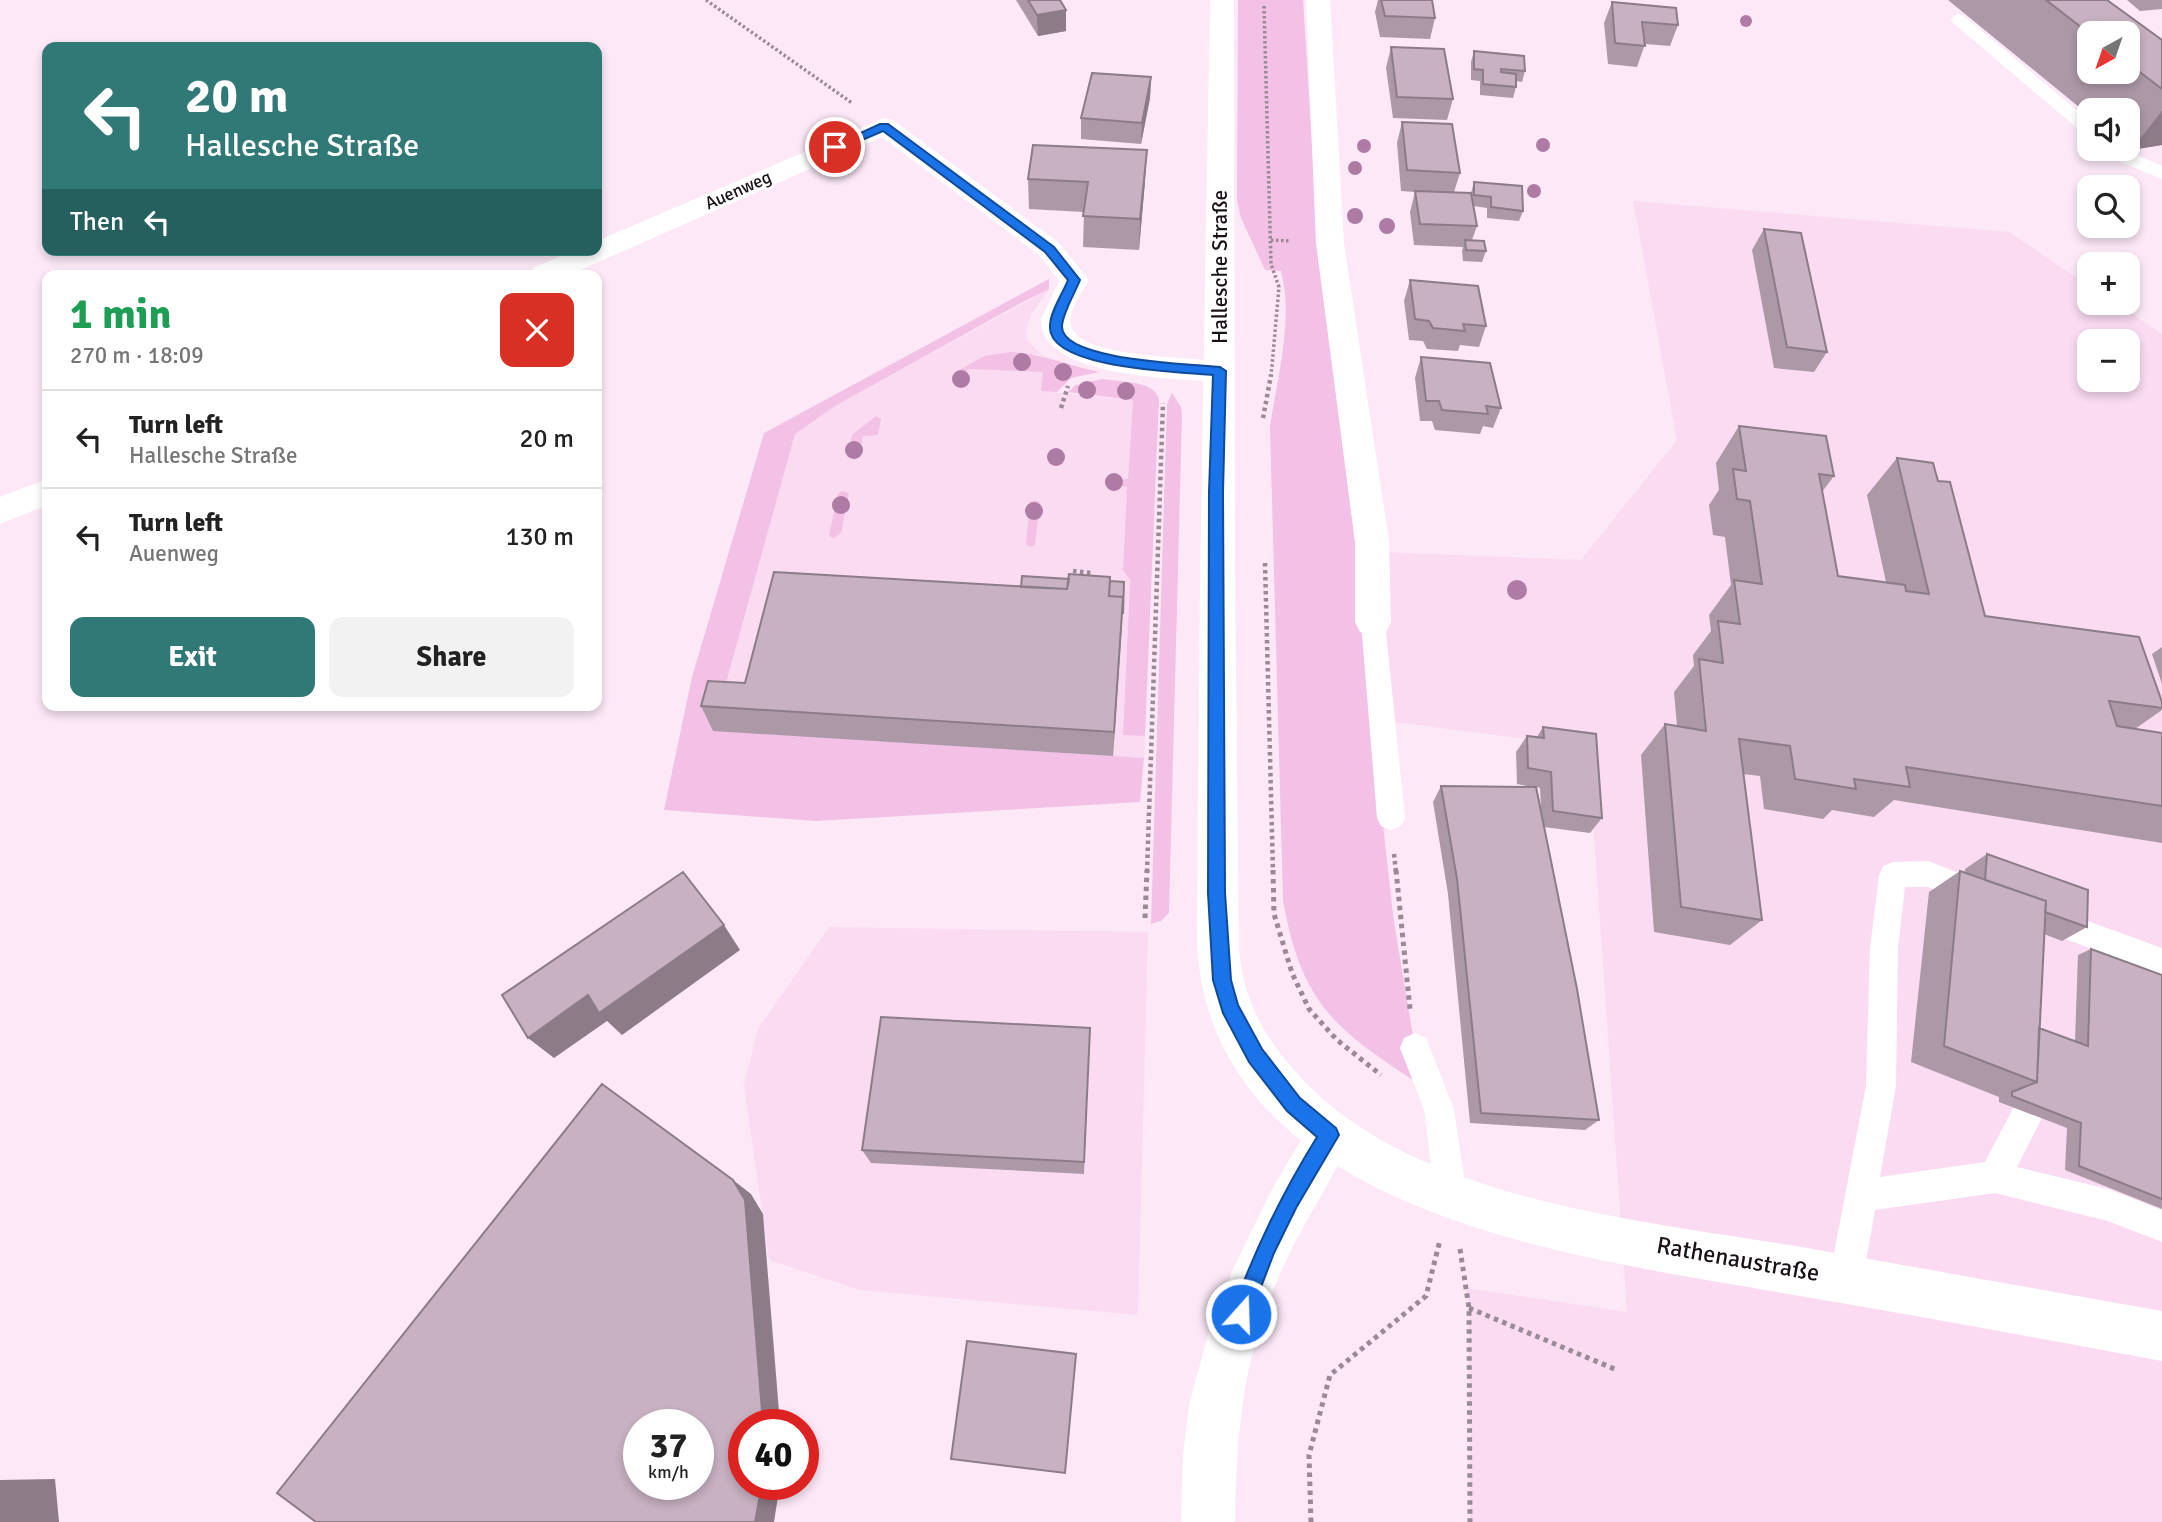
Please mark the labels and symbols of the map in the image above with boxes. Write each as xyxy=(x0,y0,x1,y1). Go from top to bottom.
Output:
north arrow xyxy=(2077,21,2140,84)
pin xyxy=(805,117,865,177)
street label: Auenweg xyxy=(701,166,775,214)
street label: Hallesche Straße xyxy=(1207,190,1233,344)
street label: Rathenaustraße xyxy=(1654,1230,1822,1288)
position arrow xyxy=(1204,1277,1278,1351)
speed limit sign: 40 xyxy=(728,1409,819,1500)

